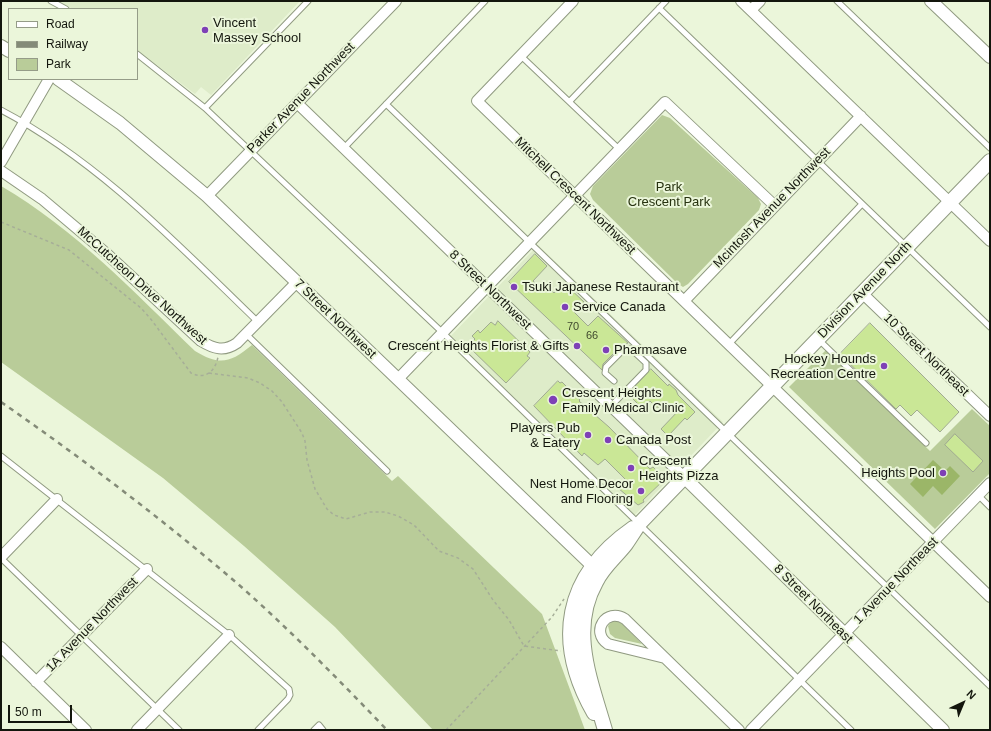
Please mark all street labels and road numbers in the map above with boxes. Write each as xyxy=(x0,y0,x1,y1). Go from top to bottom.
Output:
street label: Parker Avenue Northwest xyxy=(244,39,358,157)
street label: Mitchell Crescent Northwest xyxy=(511,134,639,258)
street label: Mcintosh Avenue Northwest xyxy=(710,144,834,272)
street label: McCutcheon Drive Northwest xyxy=(74,224,210,348)
street label: Division Avenue North xyxy=(815,238,915,342)
street label: 8 Street Northwest xyxy=(446,247,534,333)
street label: 7 Street Northwest xyxy=(291,276,379,362)
street label: 10 Street Northeast xyxy=(880,310,972,400)
street label: 1 Avenue Northeast xyxy=(851,534,941,628)
street label: 8 Street Northeast xyxy=(770,561,856,647)
street label: 1A Avenue Northwest xyxy=(43,574,141,676)

